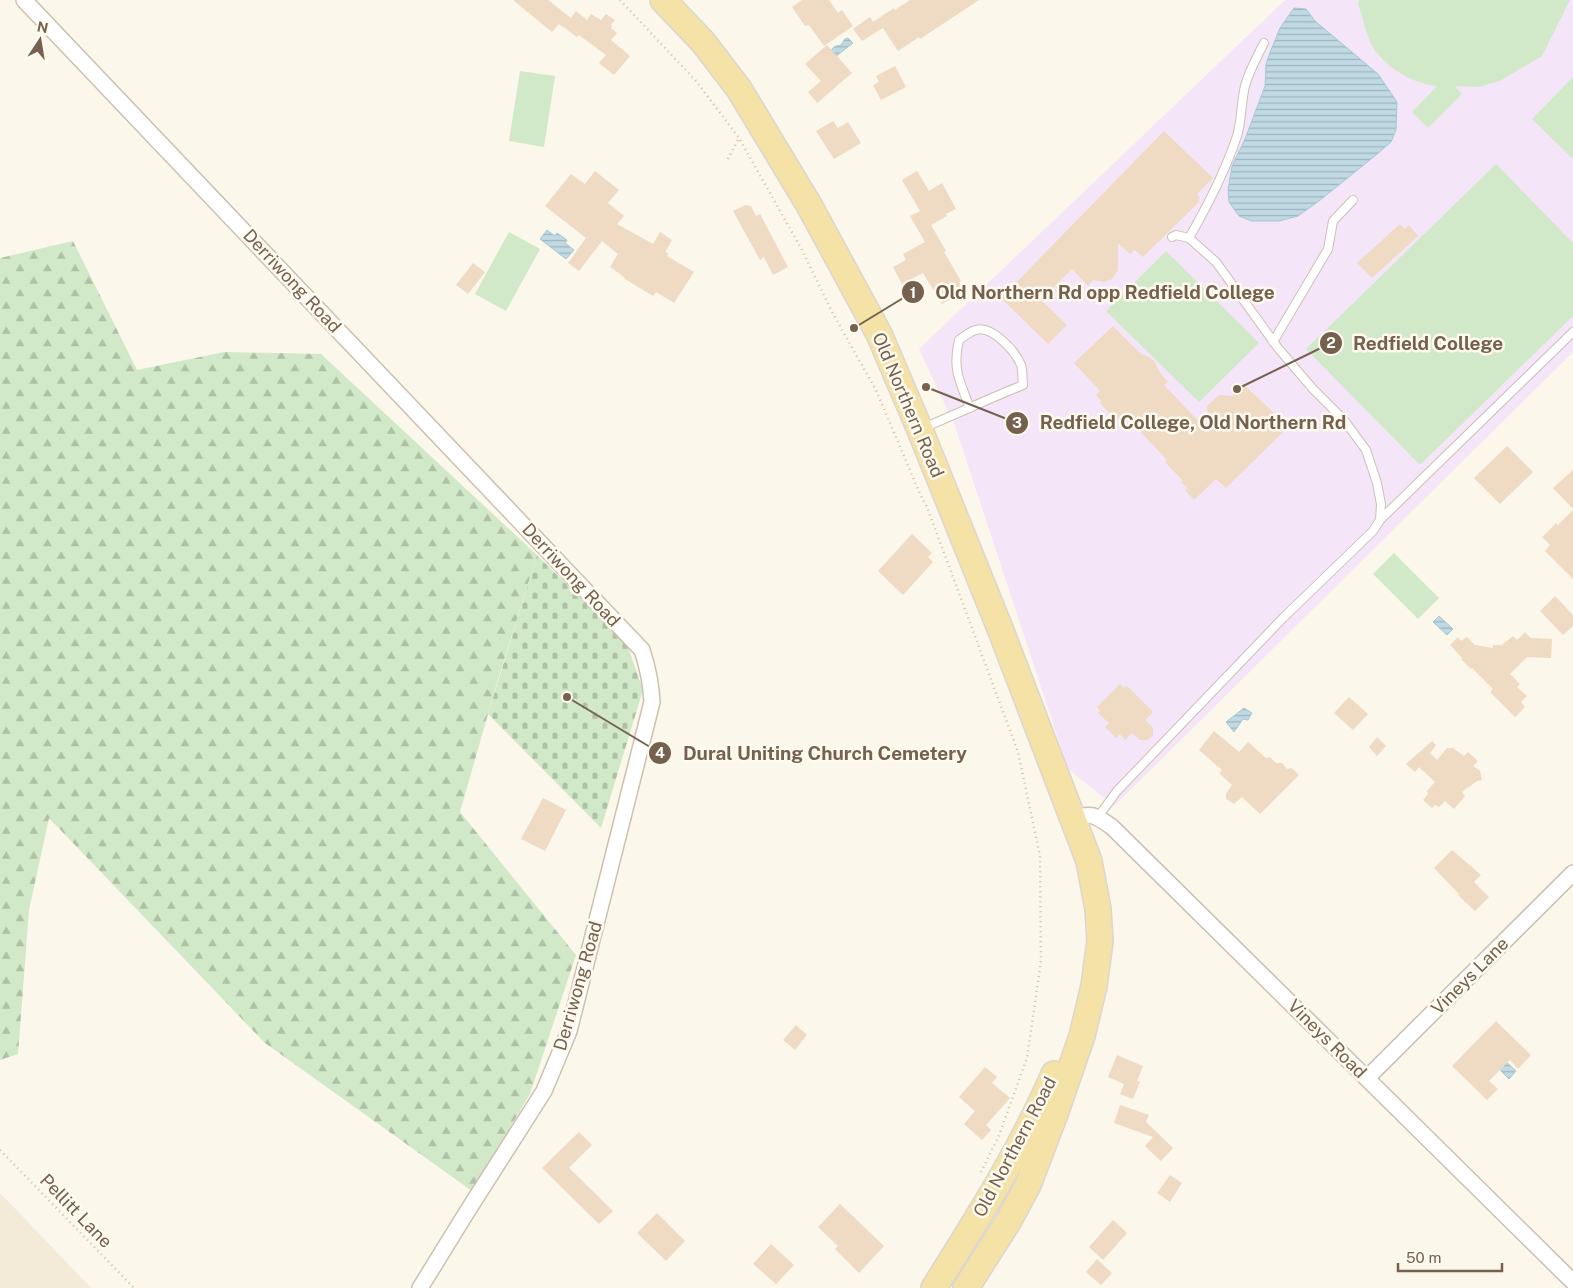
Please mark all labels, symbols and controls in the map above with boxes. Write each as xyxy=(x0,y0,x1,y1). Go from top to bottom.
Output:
north arrow xyxy=(15,15,65,65)
text: N xyxy=(36,18,50,36)
street label: Derriwong Road xyxy=(239,225,346,337)
callout: Old Northern Rd opp Redfield College xyxy=(900,275,1285,309)
text: Old Northern Rd opp Redfield College xyxy=(935,281,1275,303)
text: 1 xyxy=(910,284,916,301)
callout: Redfield College xyxy=(1318,326,1513,360)
street label: Old Northern Road xyxy=(868,329,949,481)
text: Redfield College xyxy=(1353,332,1503,354)
text: 2 xyxy=(1326,334,1336,351)
callout: Redfield College, Old Northern Rd xyxy=(1005,406,1356,440)
text: Redfield College, Old Northern Rd xyxy=(1040,411,1346,433)
text: 3 xyxy=(1012,414,1022,431)
street label: Derriwong Road xyxy=(518,519,625,631)
callout: Dural Uniting Church Cemetery xyxy=(648,736,977,770)
text: Dural Uniting Church Cemetery xyxy=(683,742,967,764)
text: 4 xyxy=(655,744,665,761)
street label: Derriwong Road xyxy=(549,919,606,1053)
street label: Vineys Lane xyxy=(1427,933,1513,1019)
street label: Vineys Road xyxy=(1284,995,1371,1082)
street label: Old Northern Road xyxy=(969,1073,1060,1220)
street label: Pellitt Lane xyxy=(36,1169,117,1252)
scale bar xyxy=(1398,1240,1502,1272)
text: 50 m xyxy=(1406,1249,1441,1266)

